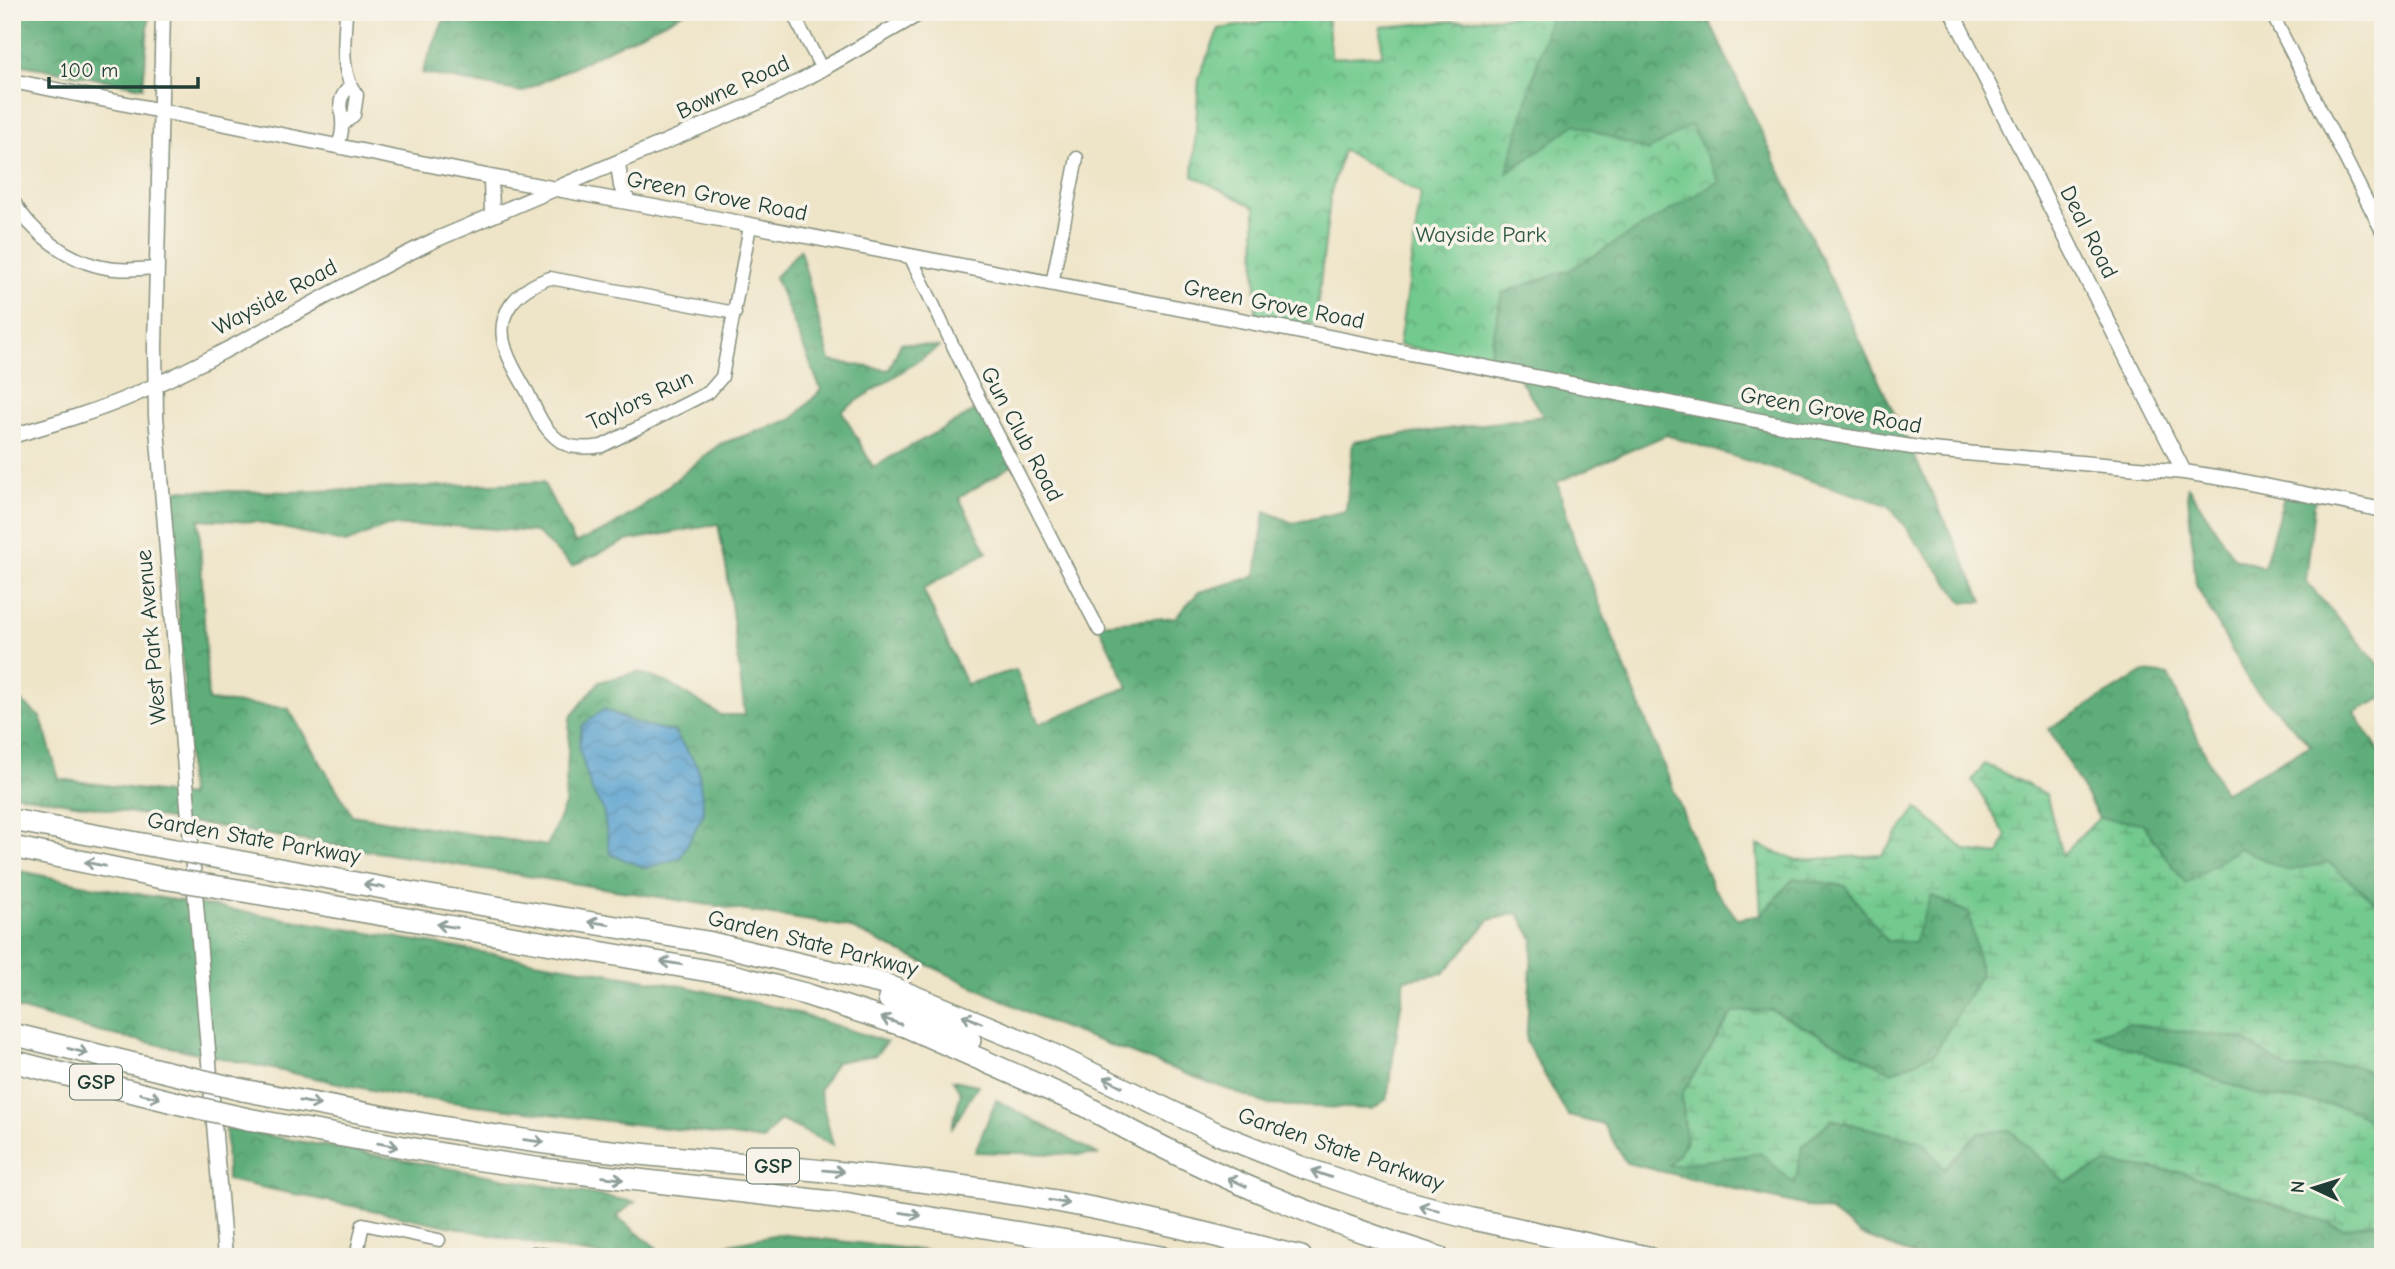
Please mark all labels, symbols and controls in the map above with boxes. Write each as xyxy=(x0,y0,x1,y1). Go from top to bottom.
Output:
scale bar xyxy=(49,46,198,90)
street label: Bowne Road xyxy=(672,49,794,125)
text: 100 m xyxy=(60,58,118,82)
street label: Green Grove Road xyxy=(624,165,810,227)
street label: Deal Road xyxy=(2054,181,2124,283)
park label: Wayside Park xyxy=(1416,221,1546,248)
street label: Wayside Road xyxy=(208,253,342,341)
street label: Green Grove Road xyxy=(1181,273,1367,335)
street label: Gun Club Road xyxy=(975,362,1069,506)
street label: Taylors Run xyxy=(583,364,697,436)
street label: Green Grove Road xyxy=(1738,381,1924,439)
street label: West Park Avenue xyxy=(130,548,172,726)
street label: Garden State Parkway xyxy=(145,806,363,870)
one-way arrow xyxy=(84,857,107,871)
one-way arrow xyxy=(363,879,386,892)
street label: Garden State Parkway xyxy=(705,904,922,982)
one-way arrow xyxy=(588,916,611,929)
one-way arrow xyxy=(436,919,459,932)
one-way arrow xyxy=(661,956,683,969)
one-way arrow xyxy=(962,1012,984,1025)
one-way arrow xyxy=(880,1014,902,1027)
one-way arrow xyxy=(67,1045,89,1058)
road number: GSP xyxy=(70,1064,122,1100)
one-way arrow xyxy=(1103,1075,1124,1089)
one-way arrow xyxy=(138,1090,160,1103)
one-way arrow xyxy=(298,1096,321,1110)
street label: Garden State Parkway xyxy=(1234,1101,1448,1197)
one-way arrow xyxy=(522,1135,545,1148)
one-way arrow xyxy=(376,1139,399,1152)
road number: GSP xyxy=(747,1148,799,1184)
north arrow xyxy=(2280,1154,2350,1224)
one-way arrow xyxy=(822,1165,844,1178)
one-way arrow xyxy=(1310,1167,1332,1180)
one-way arrow xyxy=(601,1171,623,1184)
one-way arrow xyxy=(1227,1175,1248,1188)
text: N xyxy=(2287,1180,2309,1194)
one-way arrow xyxy=(1047,1195,1070,1209)
one-way arrow xyxy=(1418,1201,1441,1214)
one-way arrow xyxy=(900,1208,922,1221)

